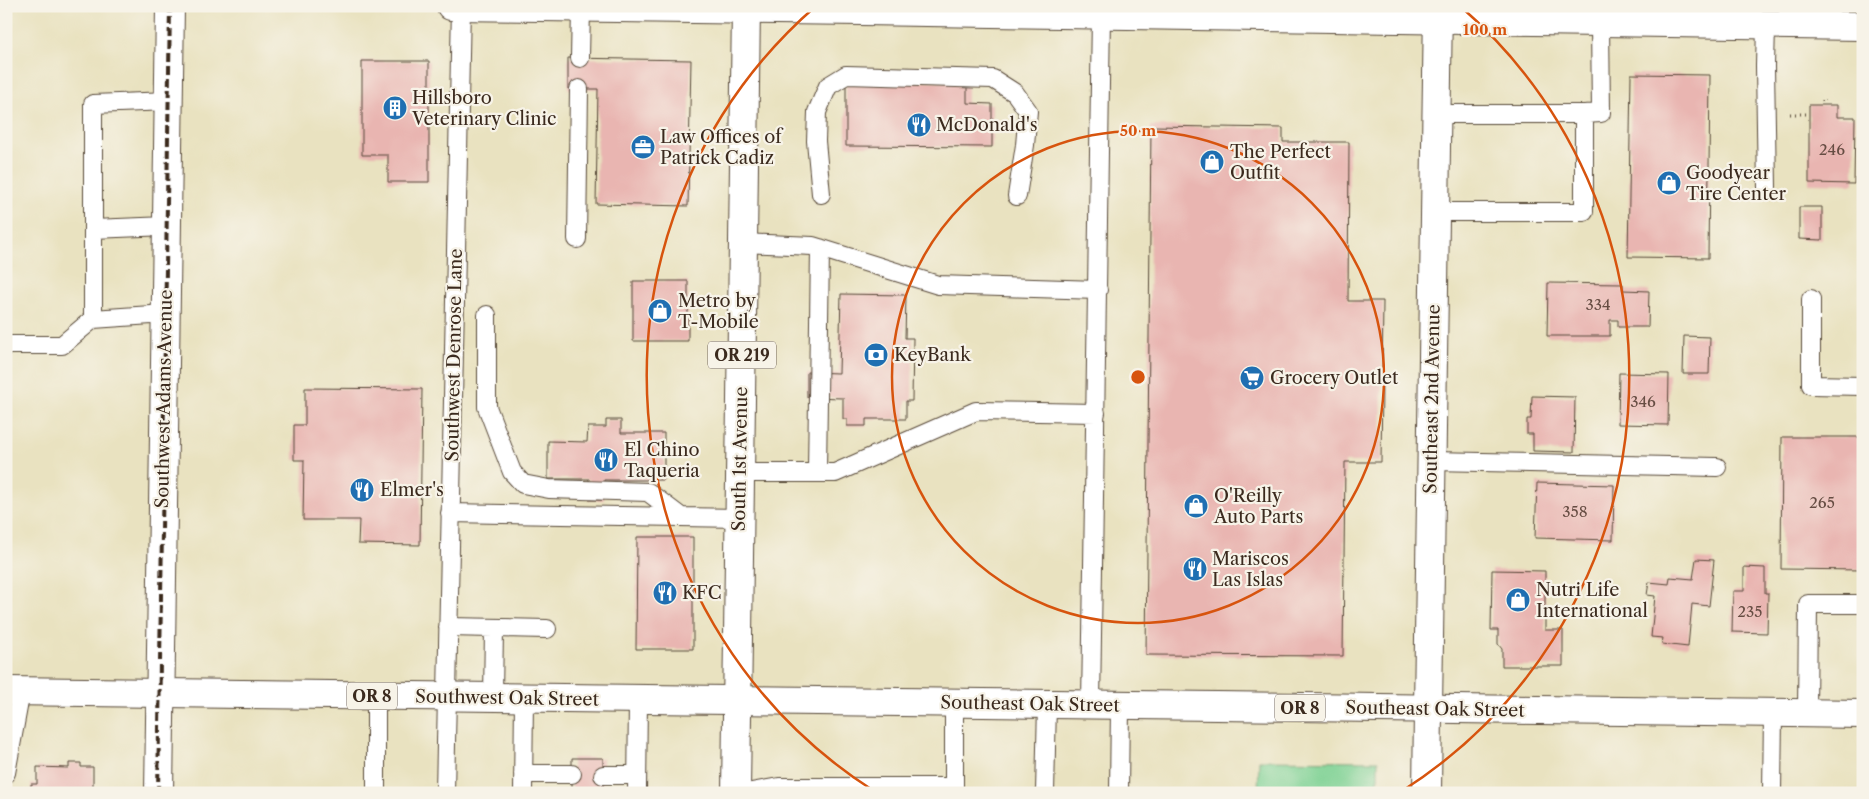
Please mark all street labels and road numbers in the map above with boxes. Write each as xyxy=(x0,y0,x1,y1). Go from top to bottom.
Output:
street label: Southwest Denrose Lane xyxy=(441,248,467,462)
street label: Southwest Adams Avenue xyxy=(151,289,177,509)
street label: Southeast 2nd Avenue xyxy=(1419,304,1445,494)
road number: OR 219 xyxy=(708,342,776,368)
street label: South 1st Avenue xyxy=(728,386,752,532)
road number: OR 8 xyxy=(347,682,397,709)
street label: Southwest Oak Street xyxy=(415,685,600,711)
street label: Southeast Oak Street xyxy=(940,691,1120,717)
road number: OR 8 xyxy=(1275,694,1325,721)
street label: Southeast Oak Street xyxy=(1345,696,1525,722)

